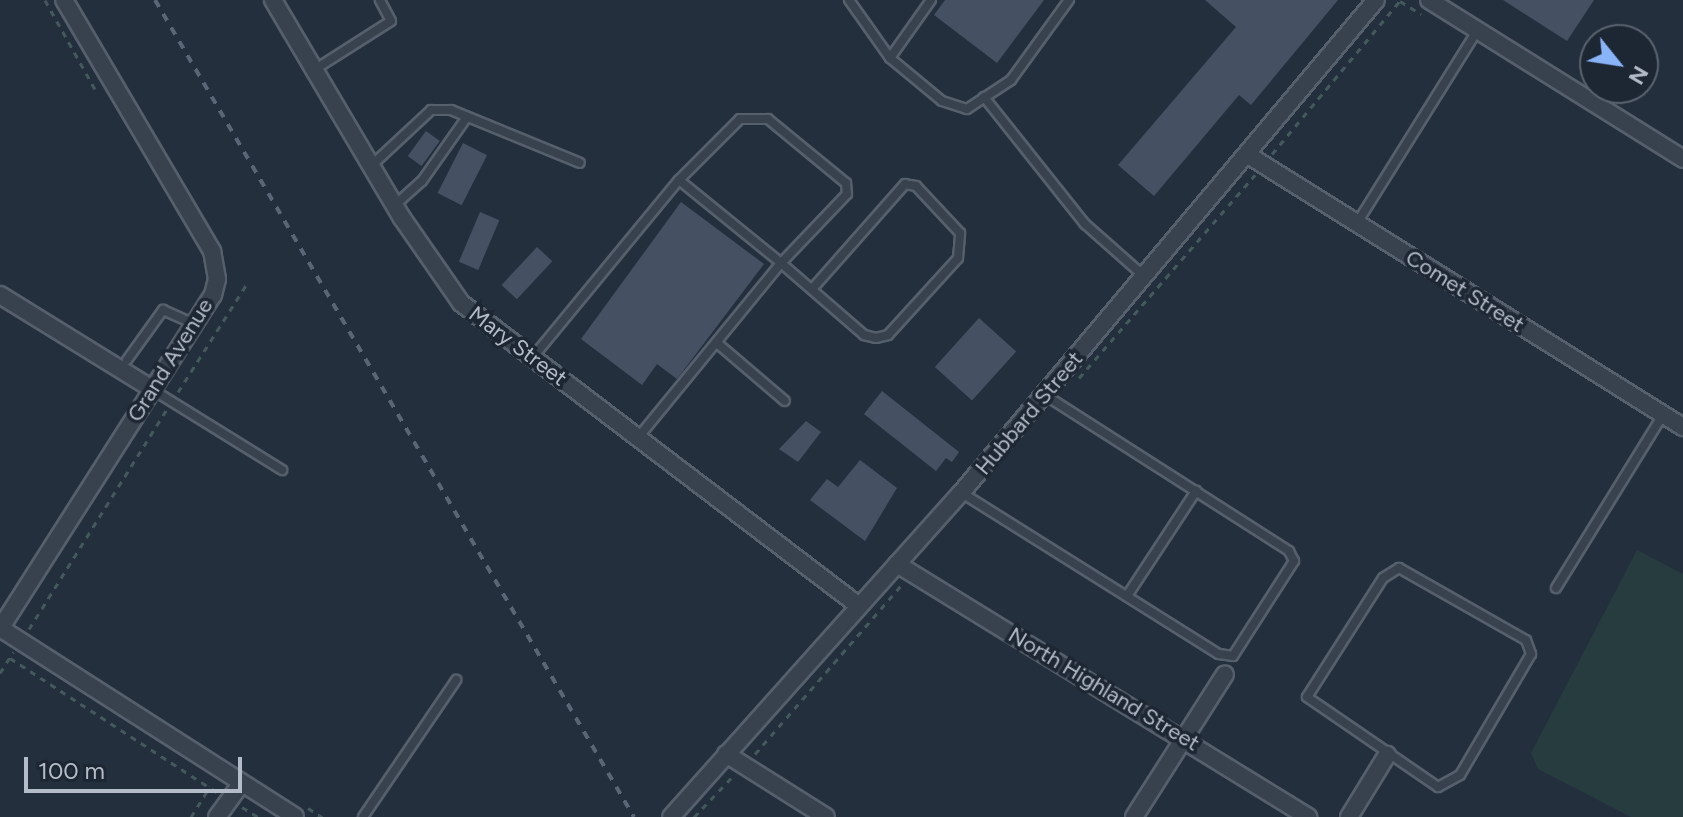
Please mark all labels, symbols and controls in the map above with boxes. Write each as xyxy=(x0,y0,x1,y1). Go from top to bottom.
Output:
north arrow xyxy=(1579,24,1659,104)
text: N xyxy=(1623,61,1654,89)
street label: Comet Street xyxy=(1401,244,1529,338)
street label: Grand Avenue xyxy=(122,293,218,427)
street label: Mary Street xyxy=(464,301,572,391)
street label: Hubbard Street xyxy=(970,346,1088,480)
street label: North Highland Street xyxy=(1004,621,1204,757)
scale bar xyxy=(28,741,246,791)
text: 100 m xyxy=(38,756,105,785)

